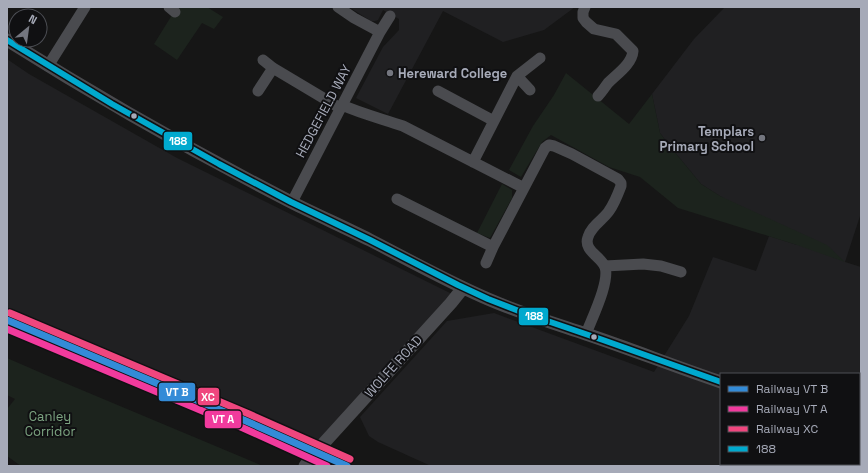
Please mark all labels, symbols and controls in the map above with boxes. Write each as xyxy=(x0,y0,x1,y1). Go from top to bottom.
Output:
north arrow xyxy=(8,8,48,48)
text: N xyxy=(26,11,39,27)
street label: HEDGEFIELD WAY xyxy=(292,62,355,161)
place label: Hereward College xyxy=(398,65,507,82)
marker: Hereward College xyxy=(385,68,395,78)
unlabelled marker xyxy=(129,111,139,121)
place label: Templars Primary School xyxy=(660,123,754,155)
line badge: 188 xyxy=(163,131,193,151)
marker: Templars Primary School xyxy=(757,133,767,143)
text: 188 xyxy=(169,134,187,148)
line badge: 188 xyxy=(518,307,549,326)
text: 188 xyxy=(525,309,543,323)
street label: WOLFE ROAD xyxy=(361,332,426,401)
unlabelled marker xyxy=(589,332,599,342)
legend xyxy=(720,373,860,465)
text: Railway VT B xyxy=(756,381,828,397)
line badge: VT B xyxy=(158,382,196,402)
text: VT B xyxy=(165,385,189,399)
line badge: XC xyxy=(197,387,220,406)
text: XC xyxy=(201,390,215,404)
text: Railway VT A xyxy=(756,401,828,417)
park label: Canley Corridor xyxy=(25,408,75,440)
line badge: VT A xyxy=(204,410,242,429)
text: VT A xyxy=(212,412,234,426)
text: Railway XC xyxy=(756,421,818,437)
text: 188 xyxy=(756,441,776,457)

